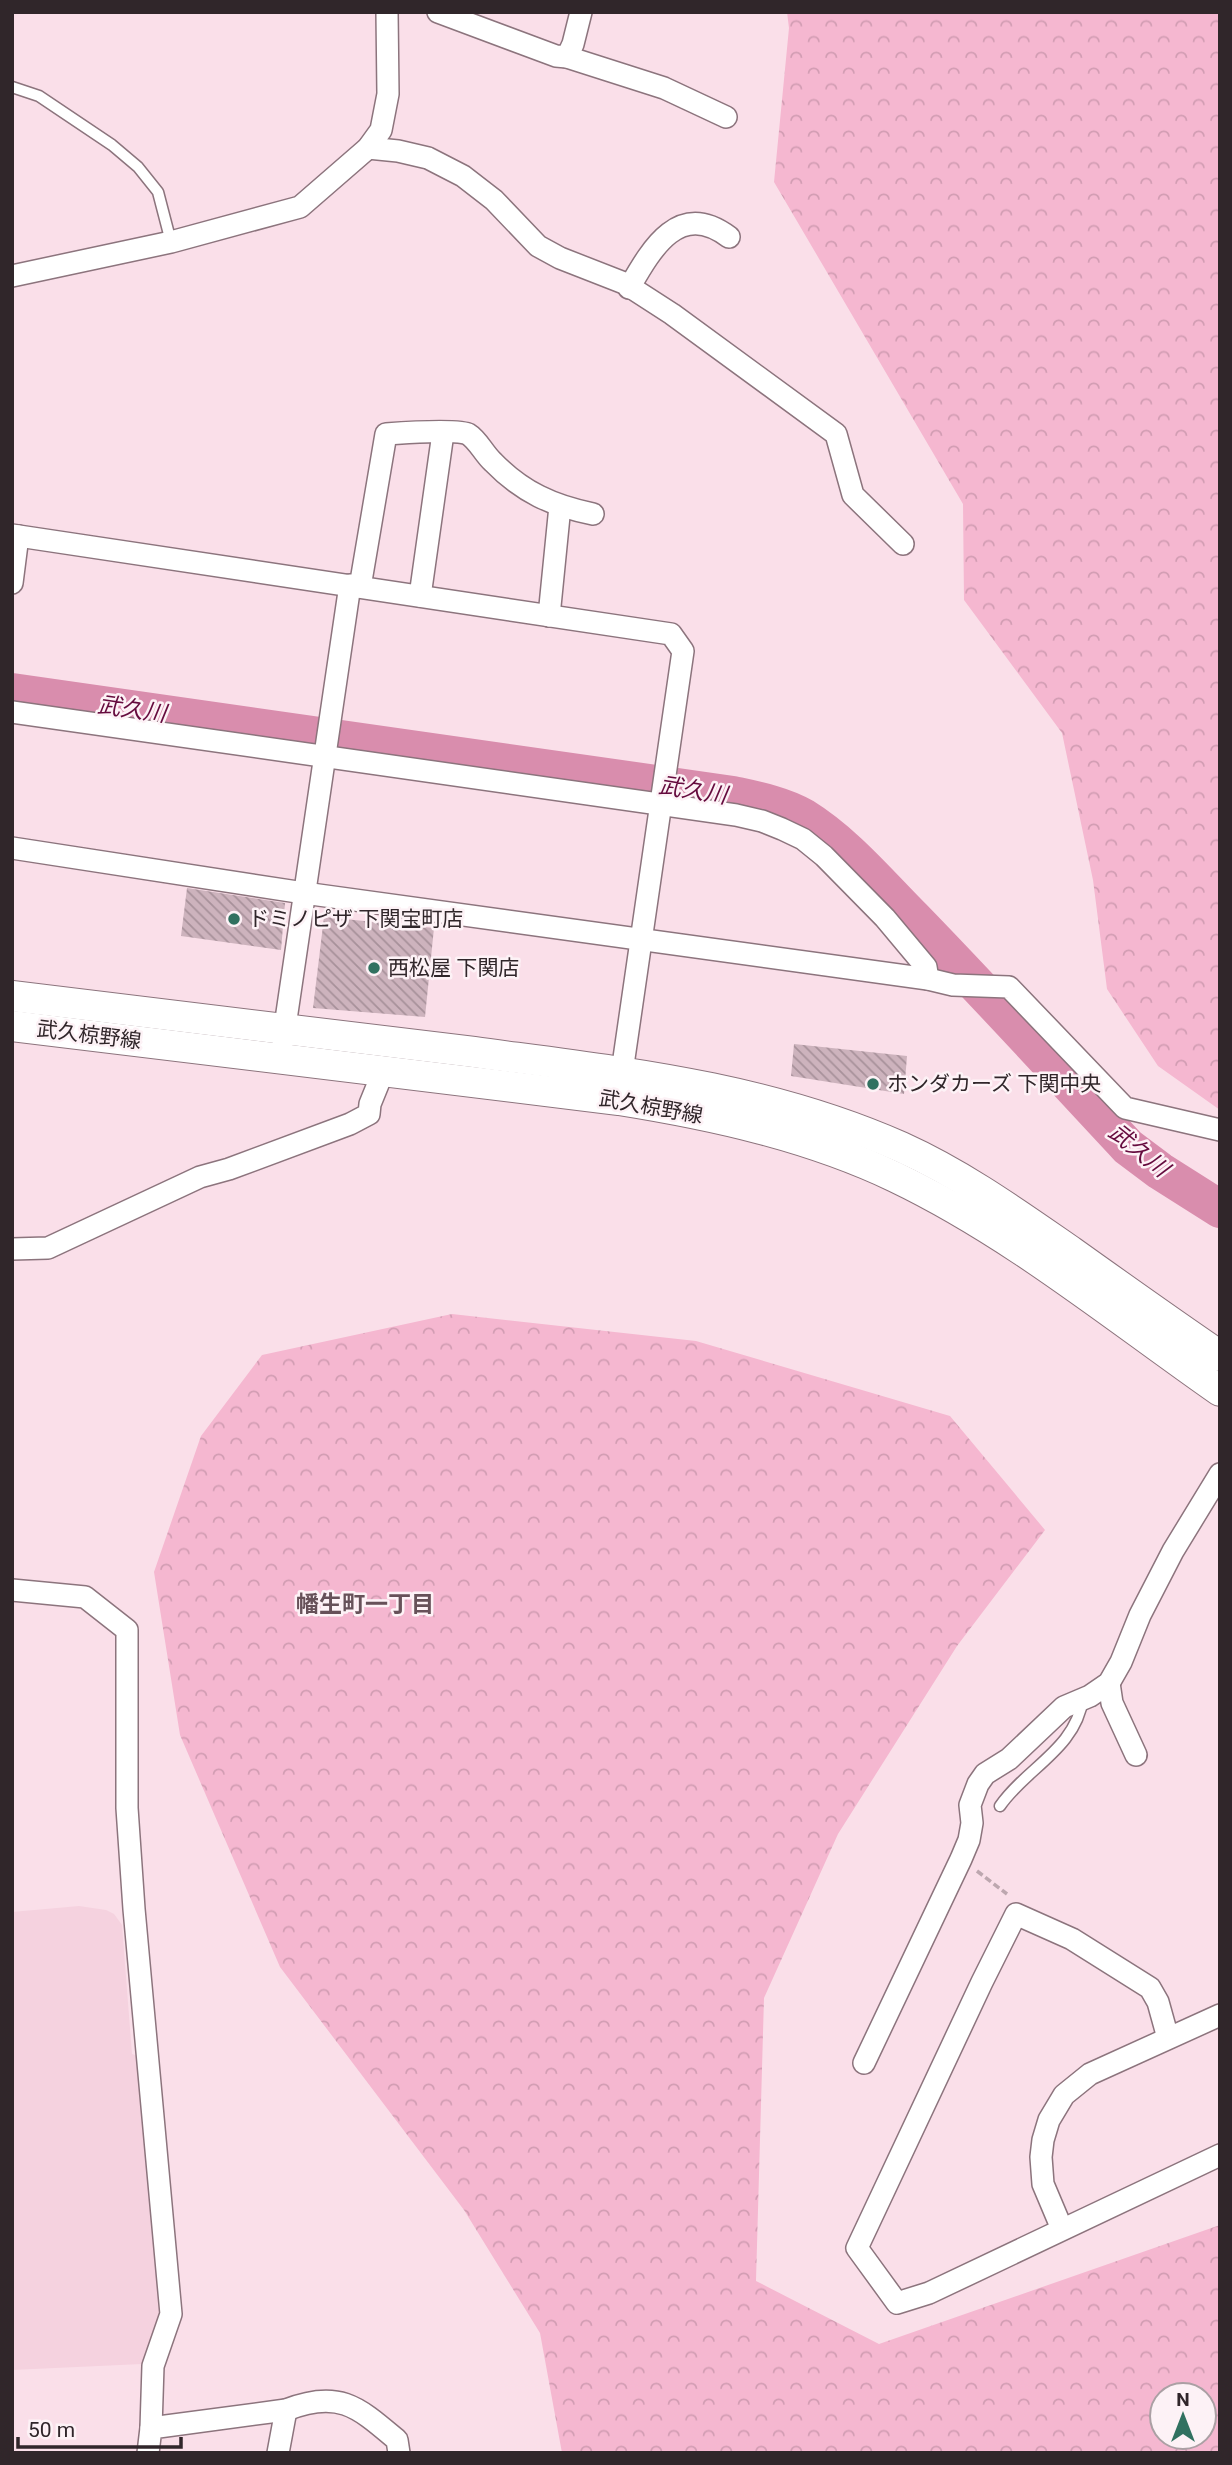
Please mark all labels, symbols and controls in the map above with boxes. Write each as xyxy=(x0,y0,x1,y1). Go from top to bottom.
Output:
water label: 武久川 xyxy=(96,691,171,728)
water label: 武久川 xyxy=(657,772,732,810)
place label: ドミノピザ 下関宝町店 xyxy=(248,907,463,931)
marker: ドミノピザ 下関宝町店 xyxy=(226,911,242,927)
place label: 西松屋 下関店 xyxy=(388,956,519,980)
marker: 西松屋 下関店 xyxy=(366,960,382,976)
street label: 武久椋野線 xyxy=(35,1017,143,1053)
place label: ホンダカーズ 下関中央 xyxy=(887,1072,1101,1096)
marker: ホンダカーズ 下関中央 xyxy=(865,1076,881,1092)
street label: 武久椋野線 xyxy=(597,1086,705,1128)
water label: 武久川 xyxy=(1103,1118,1176,1184)
district label: 幡生町一丁目 xyxy=(296,1591,434,1618)
north arrow xyxy=(1148,2381,1218,2451)
text: N xyxy=(1176,2388,1190,2411)
scale bar xyxy=(18,2406,180,2450)
text: 50 m xyxy=(28,2418,75,2442)

